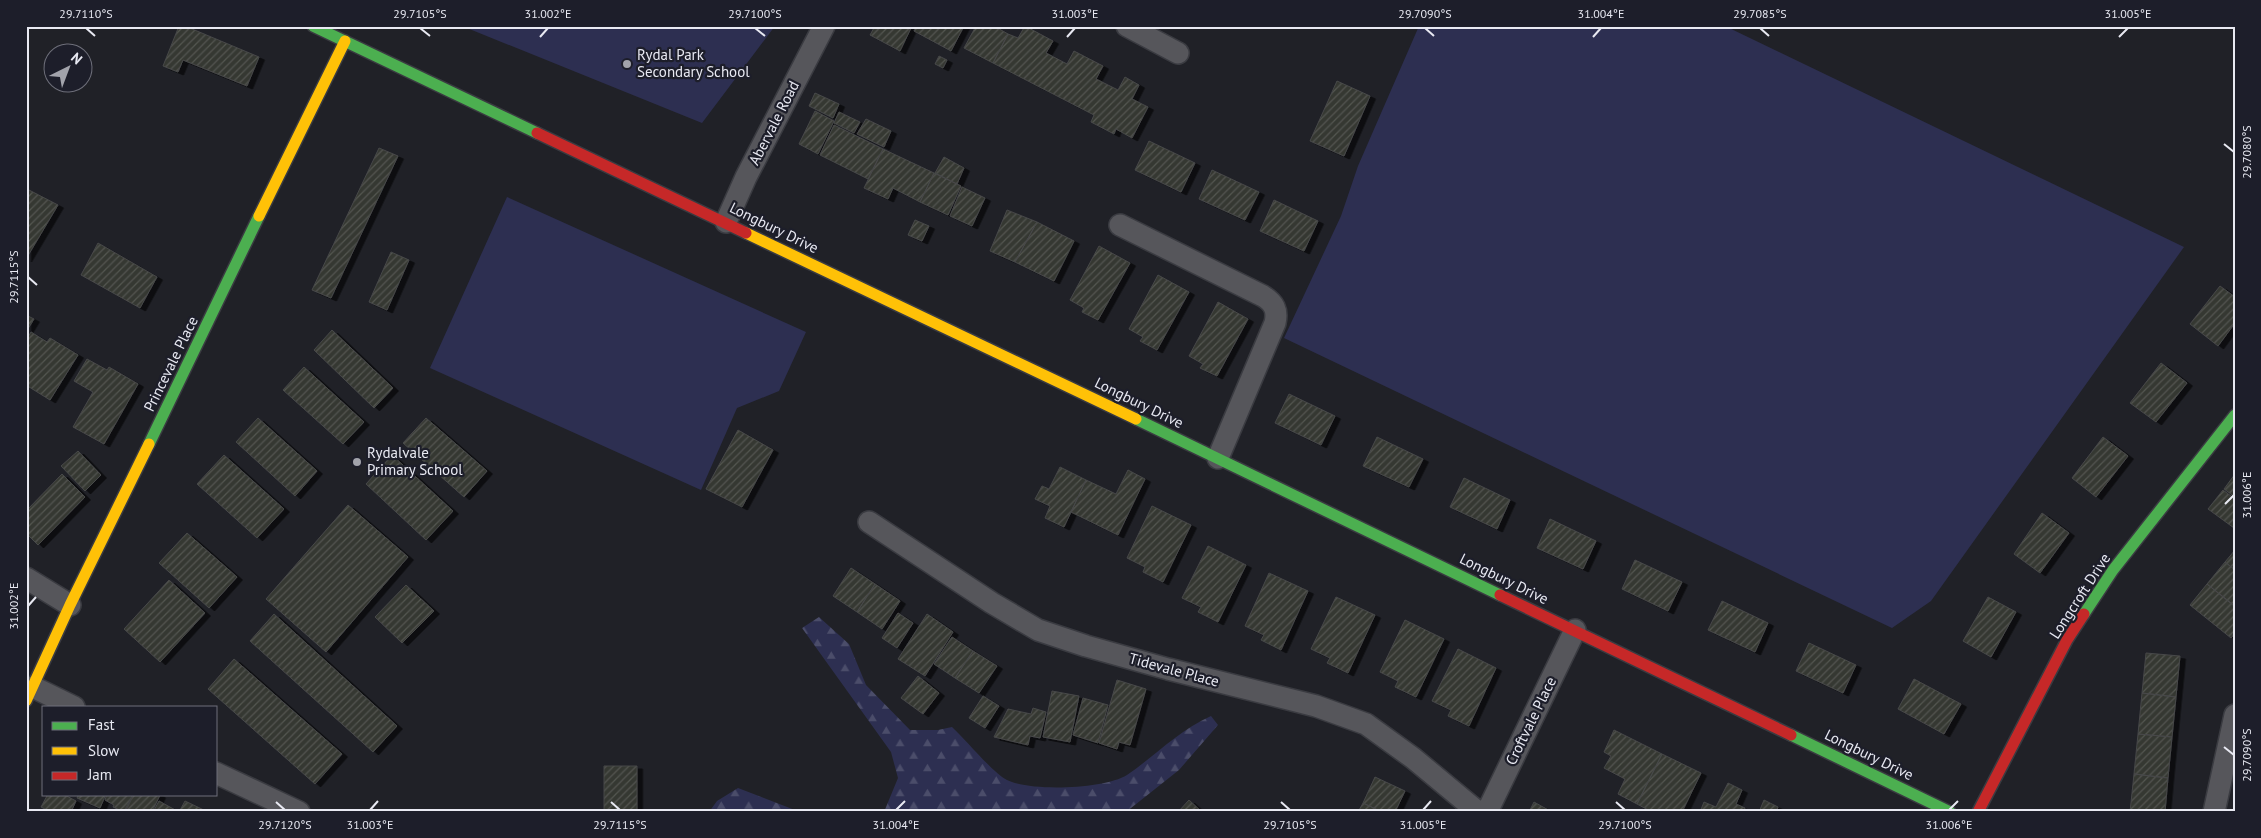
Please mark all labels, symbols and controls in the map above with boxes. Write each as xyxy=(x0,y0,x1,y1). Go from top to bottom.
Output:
text: 29.7110°S xyxy=(59,6,113,21)
text: 29.7105°S xyxy=(393,6,447,21)
text: 31.002°E xyxy=(525,6,571,21)
text: 29.7100°S xyxy=(728,6,782,21)
text: 31.003°E xyxy=(1052,6,1098,21)
text: 29.7090°S xyxy=(1398,6,1452,21)
text: 31.004°E xyxy=(1578,6,1624,21)
text: 29.7085°S xyxy=(1733,6,1787,21)
text: 31.005°E xyxy=(2105,6,2151,21)
north arrow xyxy=(42,42,92,92)
place label: Rydal Park Secondary School xyxy=(637,45,750,81)
text: N xyxy=(67,49,86,68)
marker: Rydal Park Secondary School xyxy=(621,58,633,70)
street label: Abervale Road xyxy=(744,77,803,168)
text: 29.7080°S xyxy=(2239,125,2254,179)
street label: Longbury Drive xyxy=(727,198,822,257)
text: 29.7115°S xyxy=(6,250,21,304)
street label: Princevale Place xyxy=(139,313,202,415)
street label: Longbury Drive xyxy=(1092,373,1187,432)
place label: Rydalvale Primary School xyxy=(367,443,463,479)
marker: Rydalvale Primary School xyxy=(351,456,363,468)
text: 31.006°E xyxy=(2239,472,2254,518)
street label: Longbury Drive xyxy=(1457,549,1552,608)
street label: Longcroft Drive xyxy=(2045,549,2114,642)
text: 31.002°E xyxy=(6,583,21,629)
street label: Tidevale Place xyxy=(1127,648,1221,691)
street label: Croftvale Place xyxy=(1501,674,1560,768)
legend xyxy=(42,706,218,796)
text: Fast xyxy=(88,715,115,734)
street label: Longbury Drive xyxy=(1822,725,1917,784)
text: 29.7090°S xyxy=(2239,728,2254,782)
text: Slow xyxy=(88,741,119,760)
text: Jam xyxy=(87,765,112,784)
text: 29.7120°S xyxy=(258,817,312,832)
text: 31.003°E xyxy=(347,817,393,832)
text: 29.7115°S xyxy=(593,817,647,832)
text: 31.004°E xyxy=(873,817,919,832)
text: 29.7105°S xyxy=(1263,817,1317,832)
text: 31.005°E xyxy=(1400,817,1446,832)
text: 29.7100°S xyxy=(1598,817,1652,832)
text: 31.006°E xyxy=(1926,817,1972,832)

